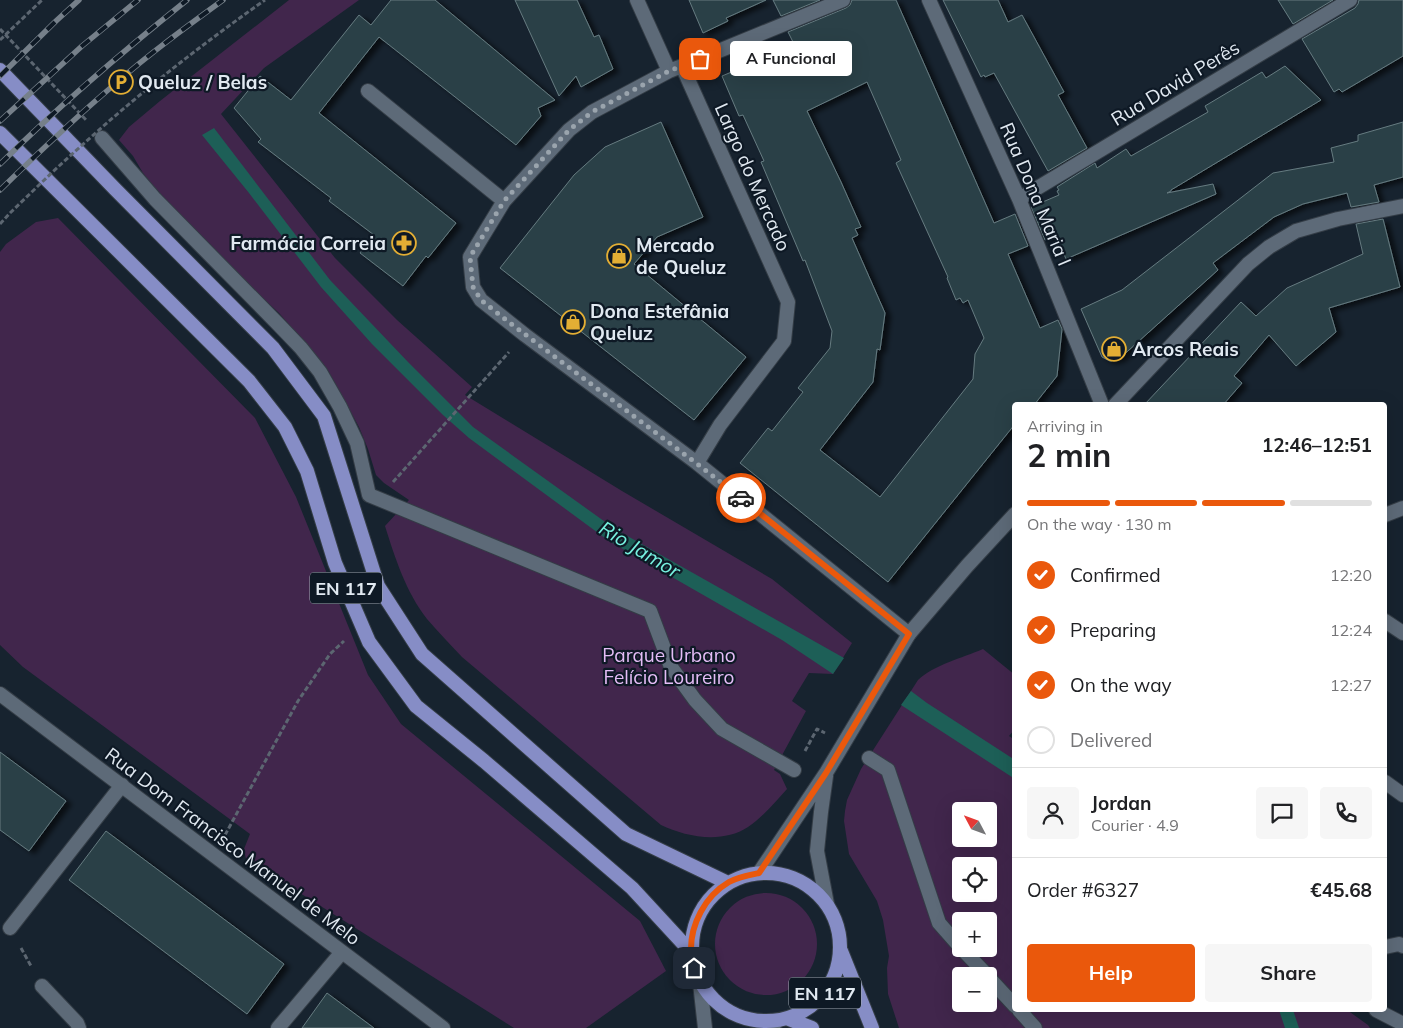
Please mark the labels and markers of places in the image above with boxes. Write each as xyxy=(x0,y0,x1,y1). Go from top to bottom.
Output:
pin xyxy=(679,38,721,80)
callout: A Funcional xyxy=(730,42,852,76)
parking icon: Queluz / Belas xyxy=(108,69,134,95)
place label: Queluz / Belas xyxy=(138,70,267,94)
pharmacy icon: Farmácia Correia xyxy=(391,230,417,256)
place label: Farmácia Correia xyxy=(230,231,386,255)
place label: Mercado de Queluz xyxy=(636,233,726,279)
shop icon: Mercado de Queluz xyxy=(606,243,632,269)
place label: Dona Estefânia Queluz xyxy=(590,299,729,345)
shop icon: Dona Estefânia Queluz xyxy=(560,309,586,335)
shop icon: Arcos Reais xyxy=(1101,336,1127,362)
place label: Arcos Reais xyxy=(1132,337,1239,361)
pin xyxy=(673,947,715,989)

